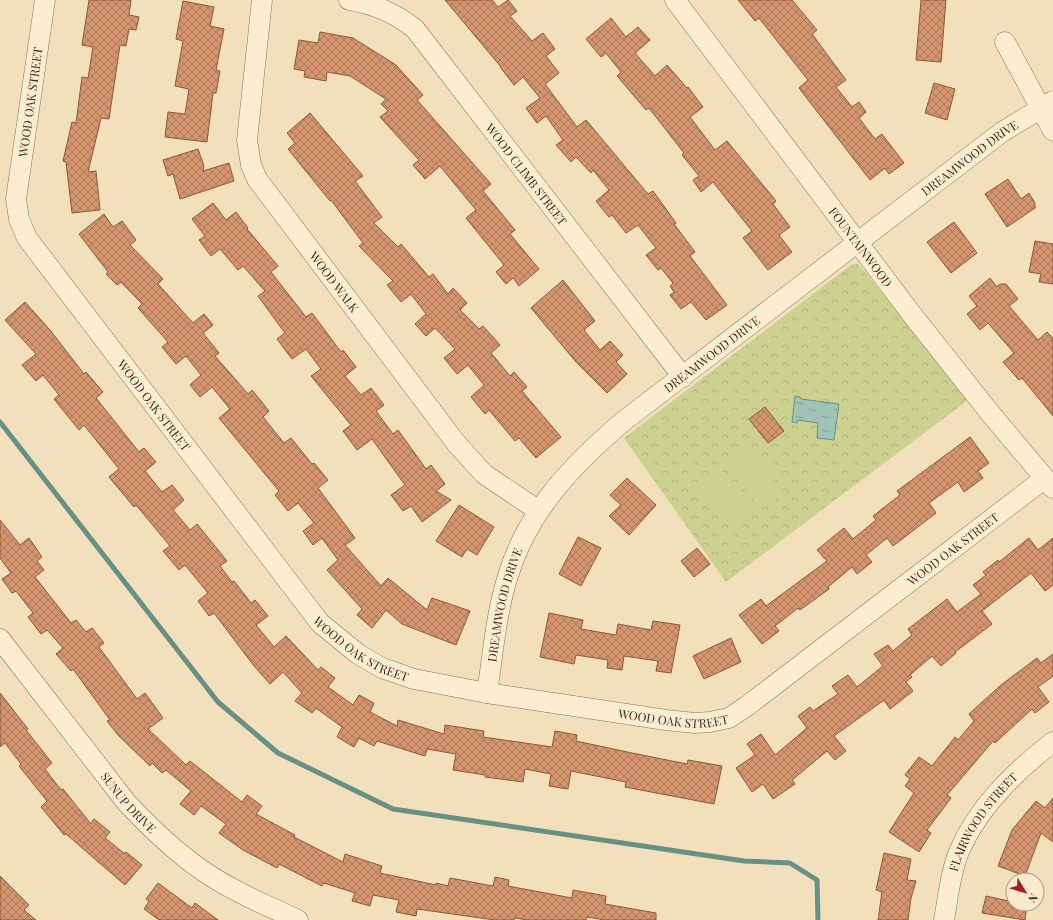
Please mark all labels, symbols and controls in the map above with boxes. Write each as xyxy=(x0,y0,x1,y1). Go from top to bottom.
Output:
street label: WOOD OAK STREET xyxy=(14,46,46,159)
street label: DREAMWOOD DRIVE xyxy=(918,116,1021,199)
street label: WOOD CLIMB STREET xyxy=(482,119,571,229)
street label: FOUNTAINWOOD xyxy=(826,204,896,290)
street label: WOOD WALK xyxy=(306,247,363,315)
street label: DREAMWOOD DRIVE xyxy=(660,312,763,396)
street label: WOOD OAK STREET xyxy=(114,355,194,455)
street label: WOOD OAK STREET xyxy=(903,508,1002,589)
street label: DREAMWOOD DRIVE xyxy=(483,545,525,663)
street label: WOOD OAK STREET xyxy=(309,612,411,685)
street label: WOOD OAK STREET xyxy=(616,705,730,731)
street label: SUNUP DRIVE xyxy=(98,768,160,836)
street label: FLAIRWOOD STREET xyxy=(945,768,1021,873)
north arrow xyxy=(1005,872,1045,912)
text: N xyxy=(1025,891,1042,906)

